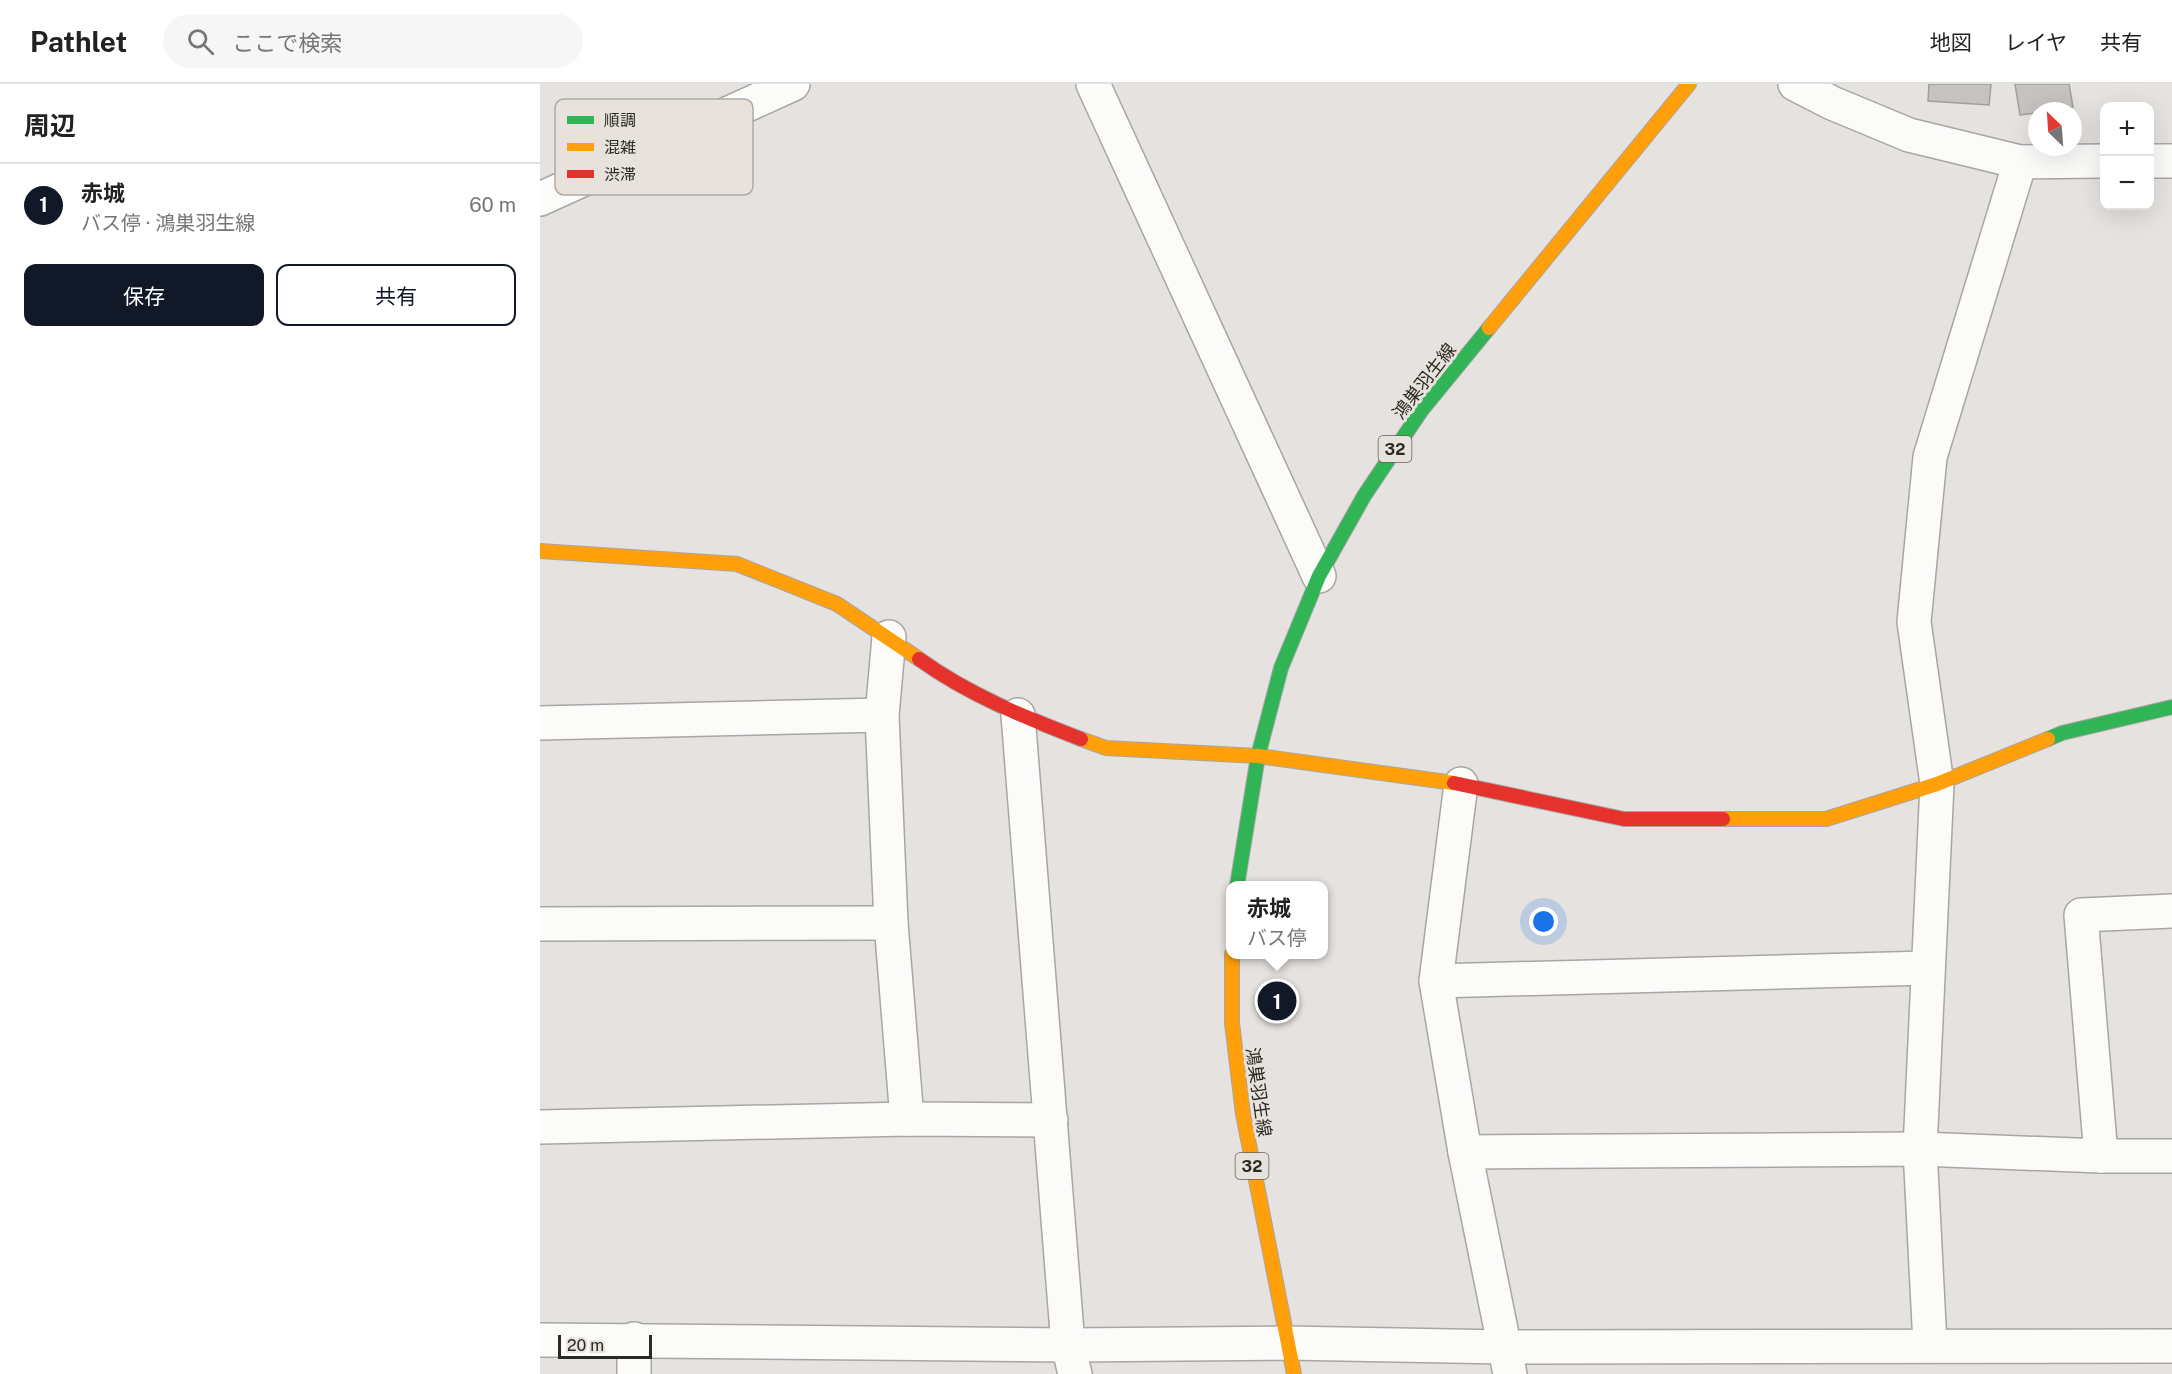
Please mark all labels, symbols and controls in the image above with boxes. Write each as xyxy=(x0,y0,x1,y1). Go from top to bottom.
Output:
search box xyxy=(163,14,583,68)
text: Pathlet xyxy=(30,25,127,58)
icon: search xyxy=(184,25,217,58)
text: ここで検索 xyxy=(232,30,342,56)
text: 地図 xyxy=(1930,30,1972,55)
text: レイヤ xyxy=(2005,30,2067,55)
text: 共有 xyxy=(2100,30,2142,55)
legend xyxy=(555,99,753,195)
north arrow xyxy=(2028,102,2082,156)
map controls xyxy=(2100,102,2154,210)
button: + xyxy=(2100,102,2154,156)
text: 周辺 xyxy=(24,110,76,141)
text: 順調 xyxy=(604,111,636,130)
text: 混雑 xyxy=(604,138,636,157)
button: − xyxy=(2100,156,2154,210)
text: 渋滞 xyxy=(604,165,636,184)
text: 赤城 xyxy=(81,180,125,206)
text: 1 xyxy=(39,193,48,217)
text: 60 m xyxy=(469,193,516,217)
text: バス停 · 鴻巣羽生線 xyxy=(81,211,255,235)
button: 保存 xyxy=(24,264,264,326)
button: 共有 xyxy=(276,264,516,326)
street label: 鴻巣羽生線 xyxy=(1388,339,1460,423)
road number: 32 xyxy=(1378,436,1412,462)
popup xyxy=(1226,881,1328,959)
text: 赤城 xyxy=(1247,895,1291,921)
your location xyxy=(1529,907,1558,936)
text: バス停 xyxy=(1247,926,1307,950)
pin: 1 xyxy=(1258,978,1296,1024)
street label: 鴻巣羽生線 xyxy=(1242,1046,1276,1138)
road number: 32 xyxy=(1236,1153,1268,1179)
scale bar xyxy=(558,1332,652,1360)
text: 20 m xyxy=(567,1336,604,1355)

